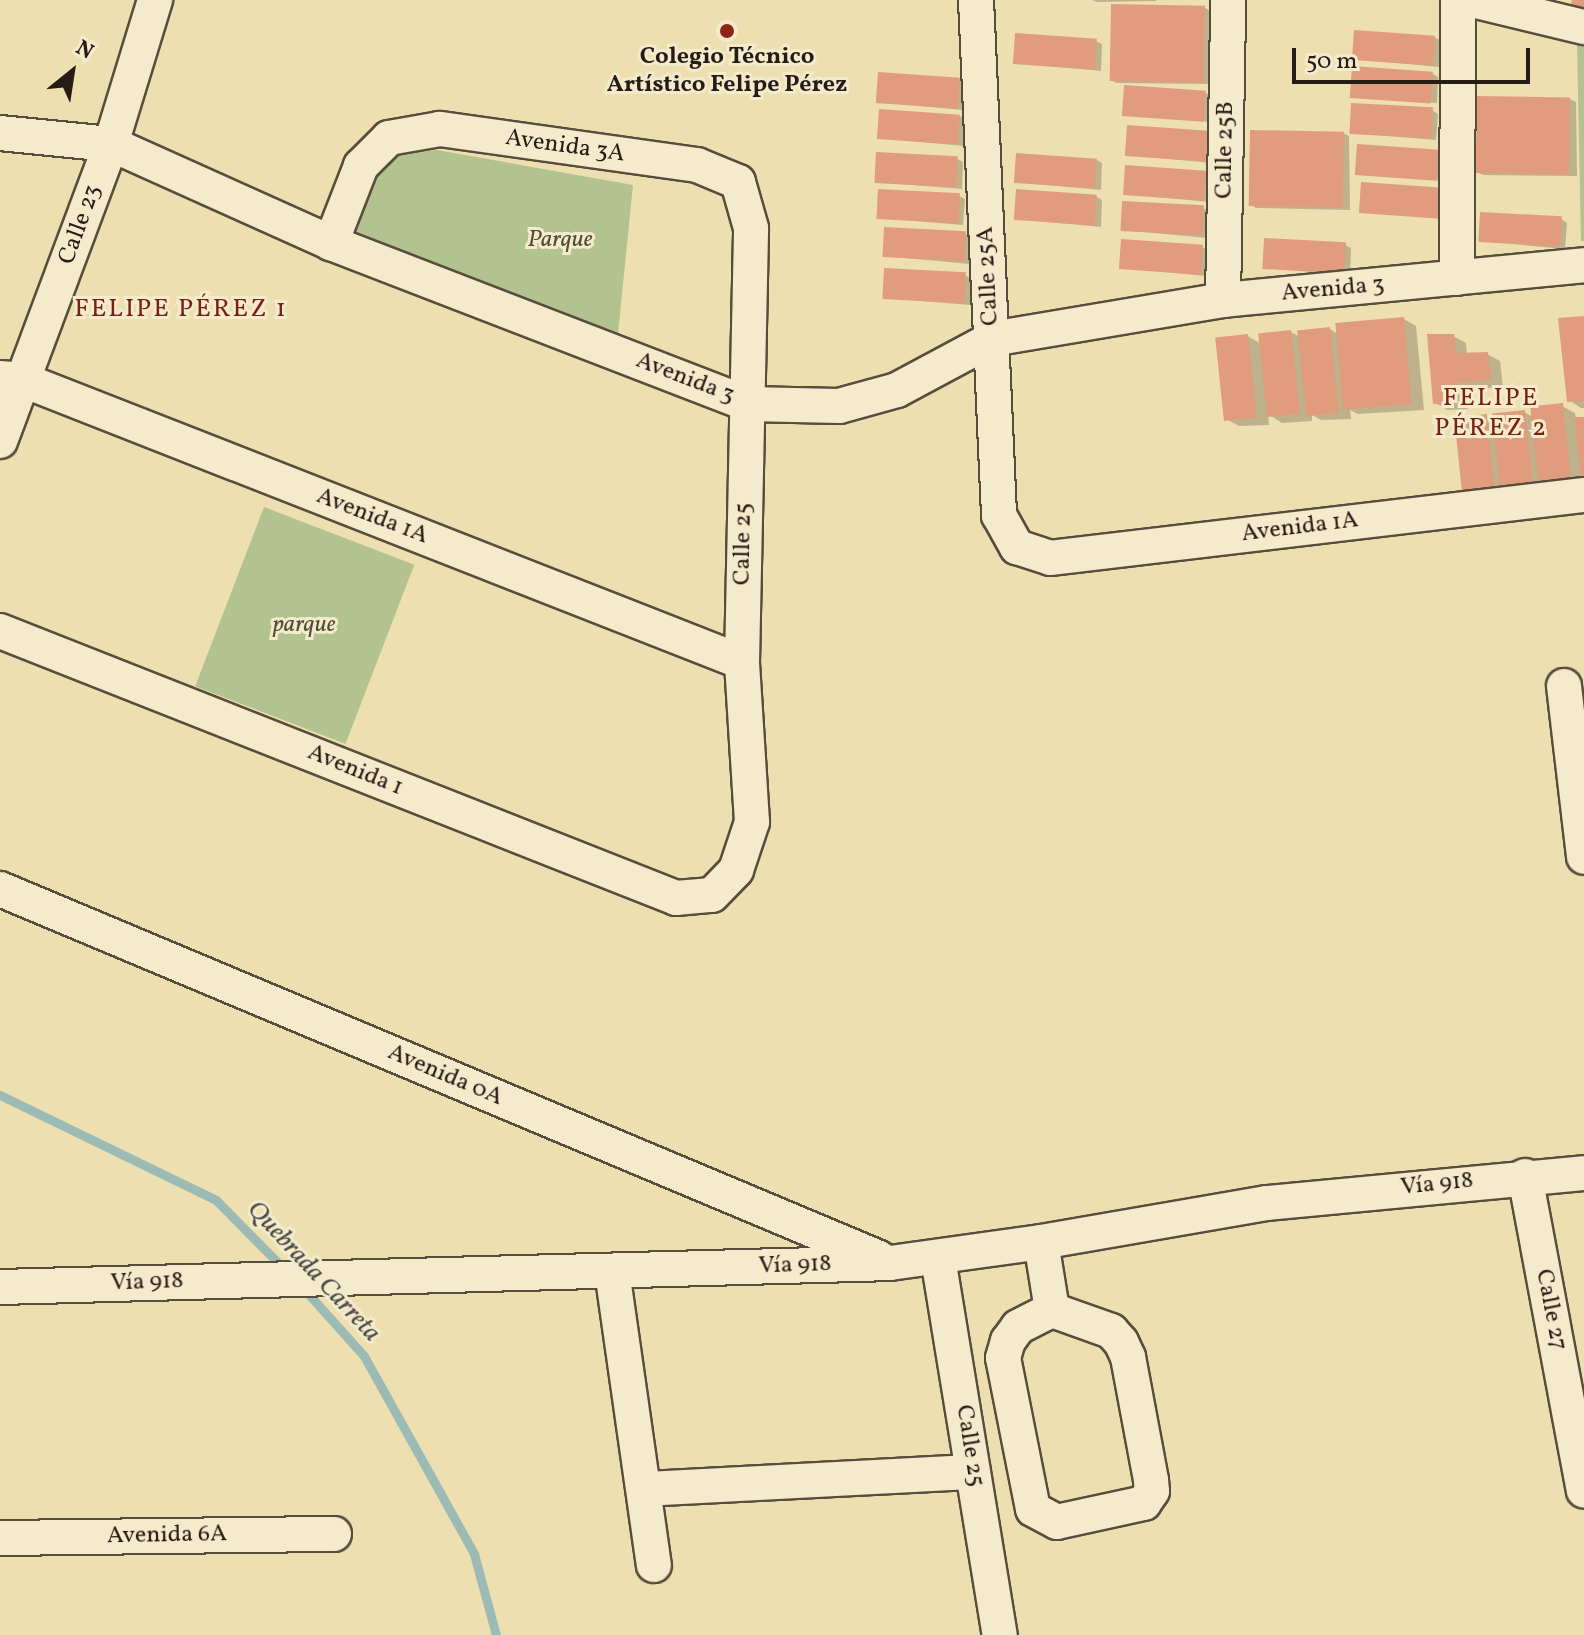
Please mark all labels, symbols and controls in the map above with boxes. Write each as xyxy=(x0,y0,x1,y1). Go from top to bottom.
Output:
marker: Colegio Técnico Artístico Felipe Pérez xyxy=(718,22,736,40)
north arrow xyxy=(32,32,112,112)
scale bar xyxy=(1296,32,1534,82)
text: N xyxy=(70,33,99,68)
place label: Colegio Técnico Artístico Felipe Pérez xyxy=(607,44,847,100)
text: 50 m xyxy=(1306,45,1358,79)
street label: Calle 25B xyxy=(1211,101,1241,199)
street label: Avenida 3A xyxy=(503,124,627,170)
street label: Calle 23 xyxy=(53,181,109,269)
street label: Calle 25A xyxy=(972,226,1006,326)
park label: Parque xyxy=(527,227,593,255)
street label: Avenida 3 xyxy=(1280,271,1386,309)
district label: FELIPE PÉREZ 1 xyxy=(74,294,288,326)
street label: Avenida 3 xyxy=(632,347,738,411)
district label: FELIPE PÉREZ 2 xyxy=(1434,383,1548,444)
street label: Avenida 1A xyxy=(312,483,432,551)
street label: Calle 25 xyxy=(729,502,759,586)
street label: Avenida 1A xyxy=(1240,507,1360,549)
park label: parque xyxy=(273,612,335,640)
street label: Avenida 1 xyxy=(303,739,407,803)
street label: Avenida 0A xyxy=(383,1039,507,1113)
street label: Vía 918 xyxy=(1399,1167,1475,1203)
water label: Quebrada Carreta xyxy=(240,1195,386,1349)
street label: Vía 918 xyxy=(758,1250,832,1282)
street label: Vía 918 xyxy=(110,1267,184,1299)
street label: Calle 27 xyxy=(1528,1267,1572,1353)
street label: Calle 25 xyxy=(948,1403,990,1489)
street label: Avenida 6A xyxy=(107,1521,227,1551)

